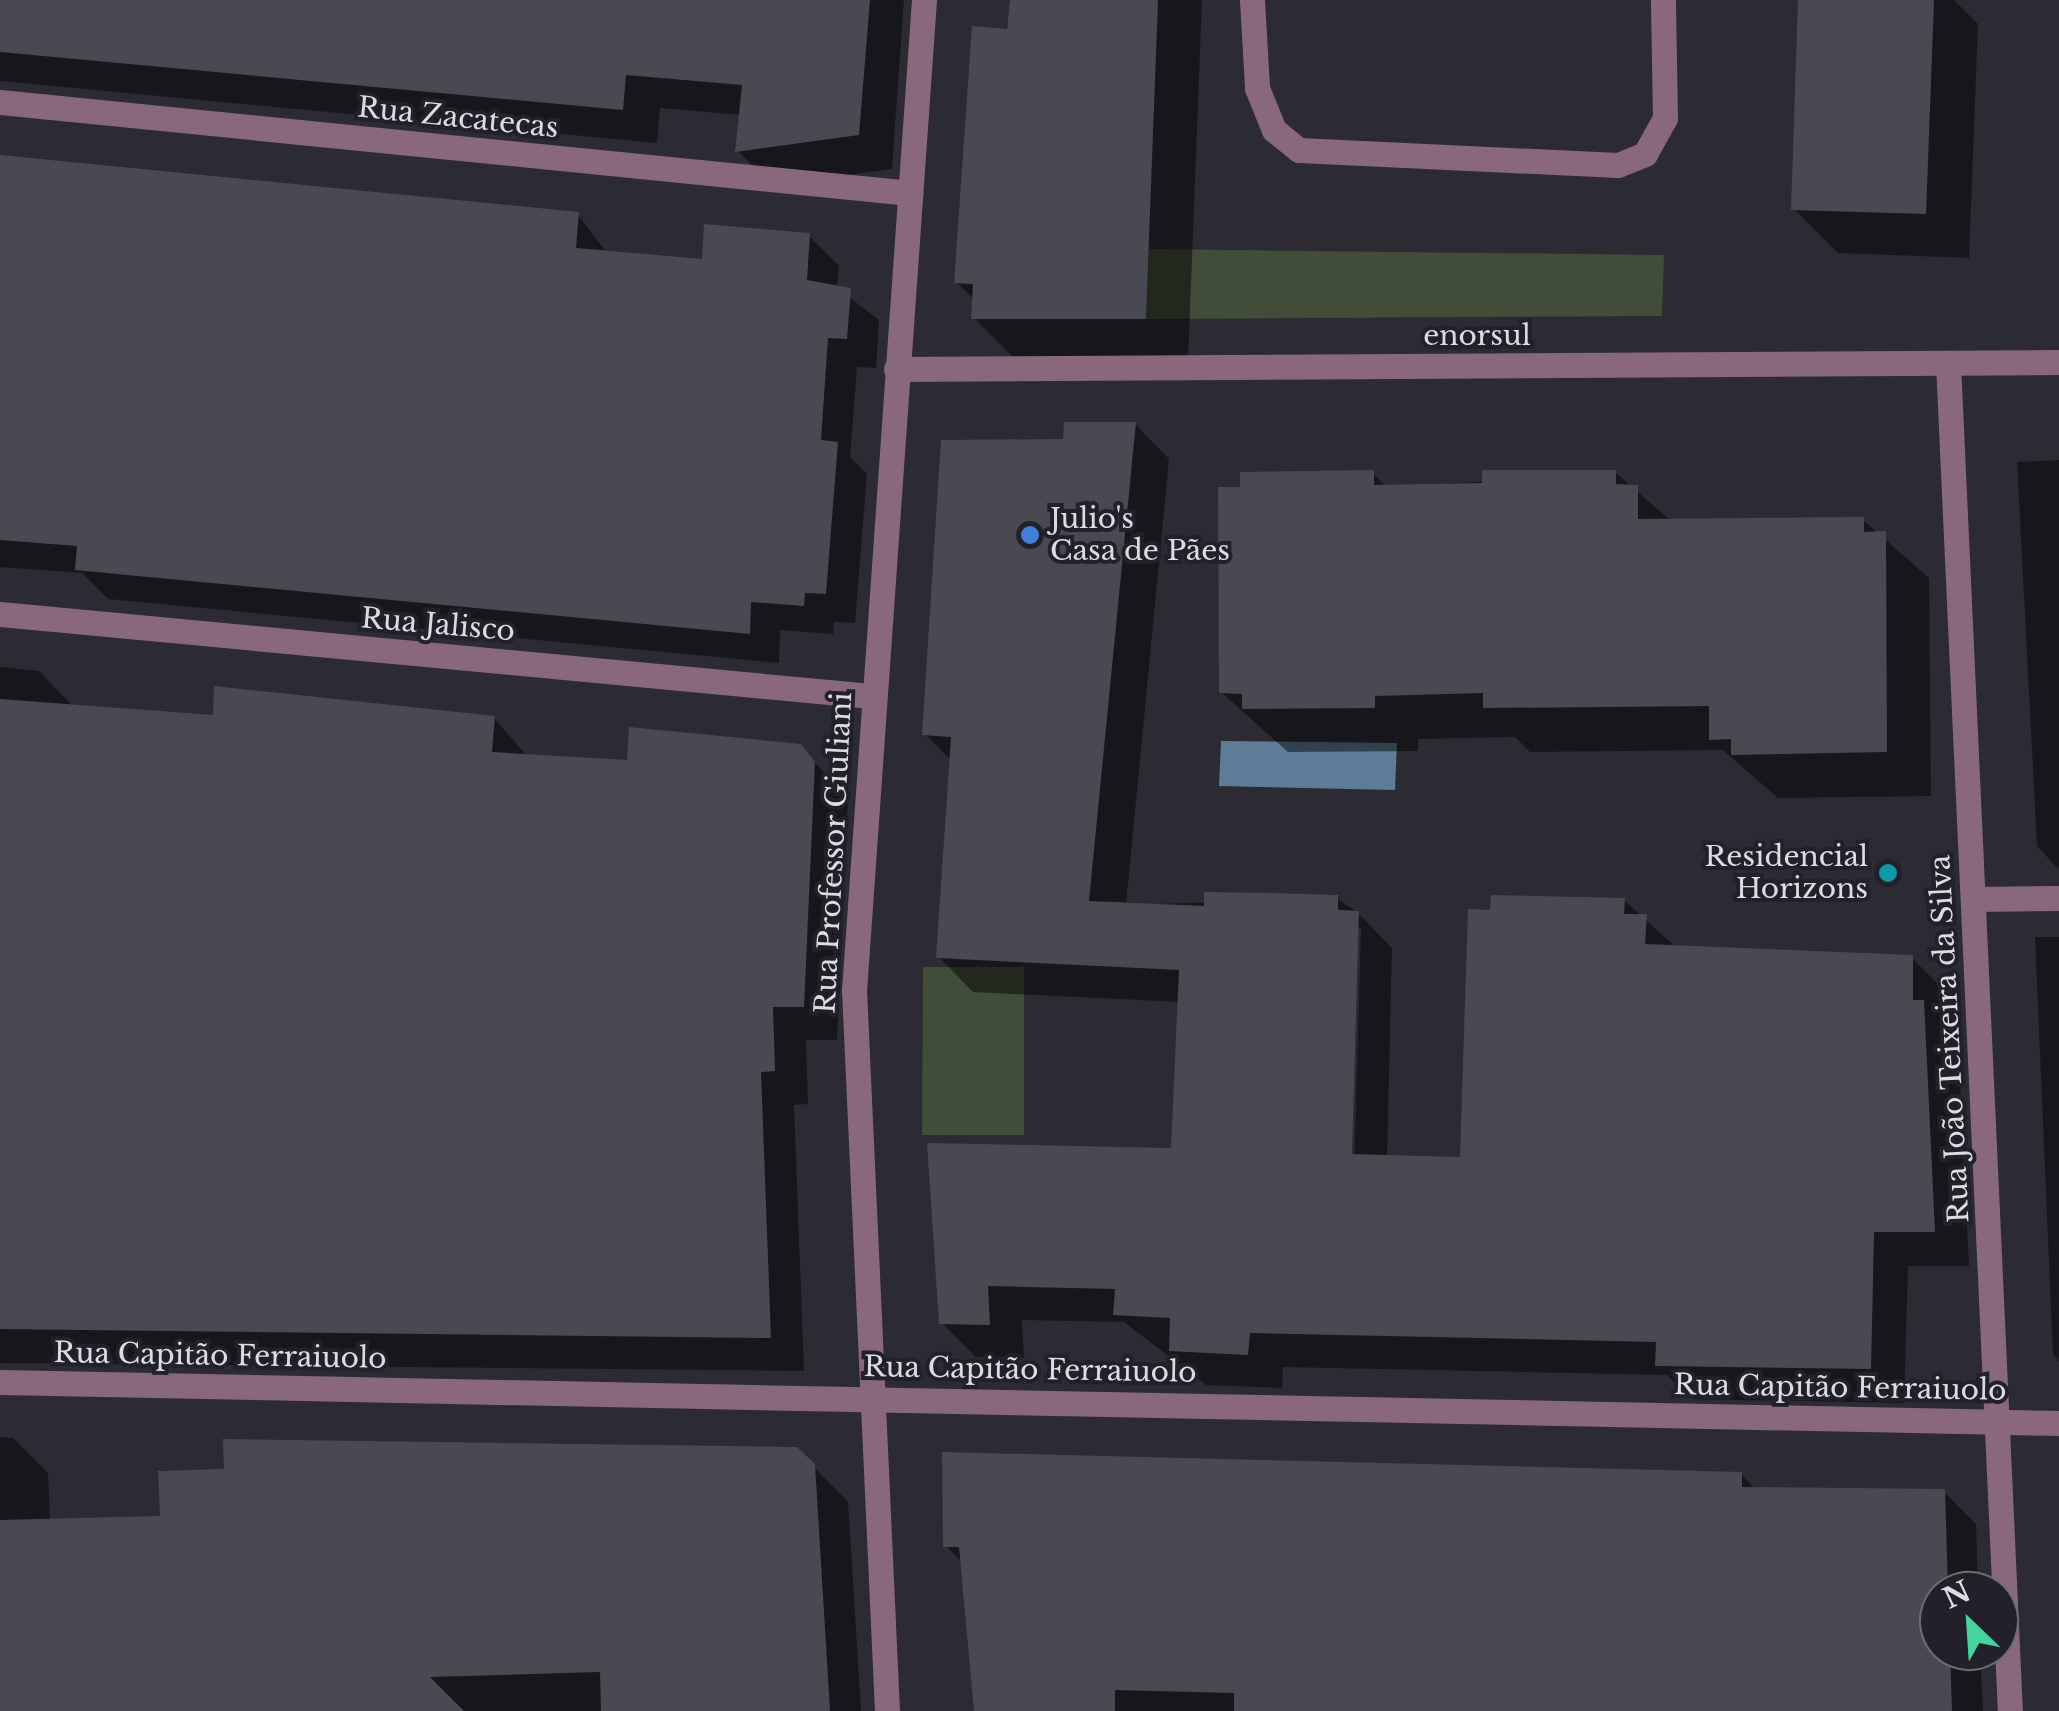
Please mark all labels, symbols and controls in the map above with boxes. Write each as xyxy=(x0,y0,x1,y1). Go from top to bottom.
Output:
street label: Rua Zacatecas xyxy=(356,91,560,145)
street label: enorsul xyxy=(1423,319,1531,353)
place label: Julio's Casa de Pães xyxy=(1050,502,1230,568)
marker: Julio's Casa de Pães xyxy=(1019,524,1041,546)
street label: Rua Jalisco xyxy=(359,602,517,648)
street label: Rua Professor Giuliani xyxy=(809,691,859,1015)
place label: Residencial Horizons xyxy=(1704,840,1868,906)
street label: Rua João Teixeira da Silva xyxy=(1924,853,1976,1225)
marker: Residencial Horizons xyxy=(1877,862,1899,884)
street label: Rua Capitão Ferraiuolo xyxy=(53,1336,387,1376)
street label: Rua Capitão Ferraiuolo xyxy=(863,1350,1197,1390)
street label: Rua Capitão Ferraiuolo xyxy=(1673,1368,2007,1408)
north arrow xyxy=(1919,1571,2019,1671)
text: N xyxy=(1938,1574,1976,1617)

